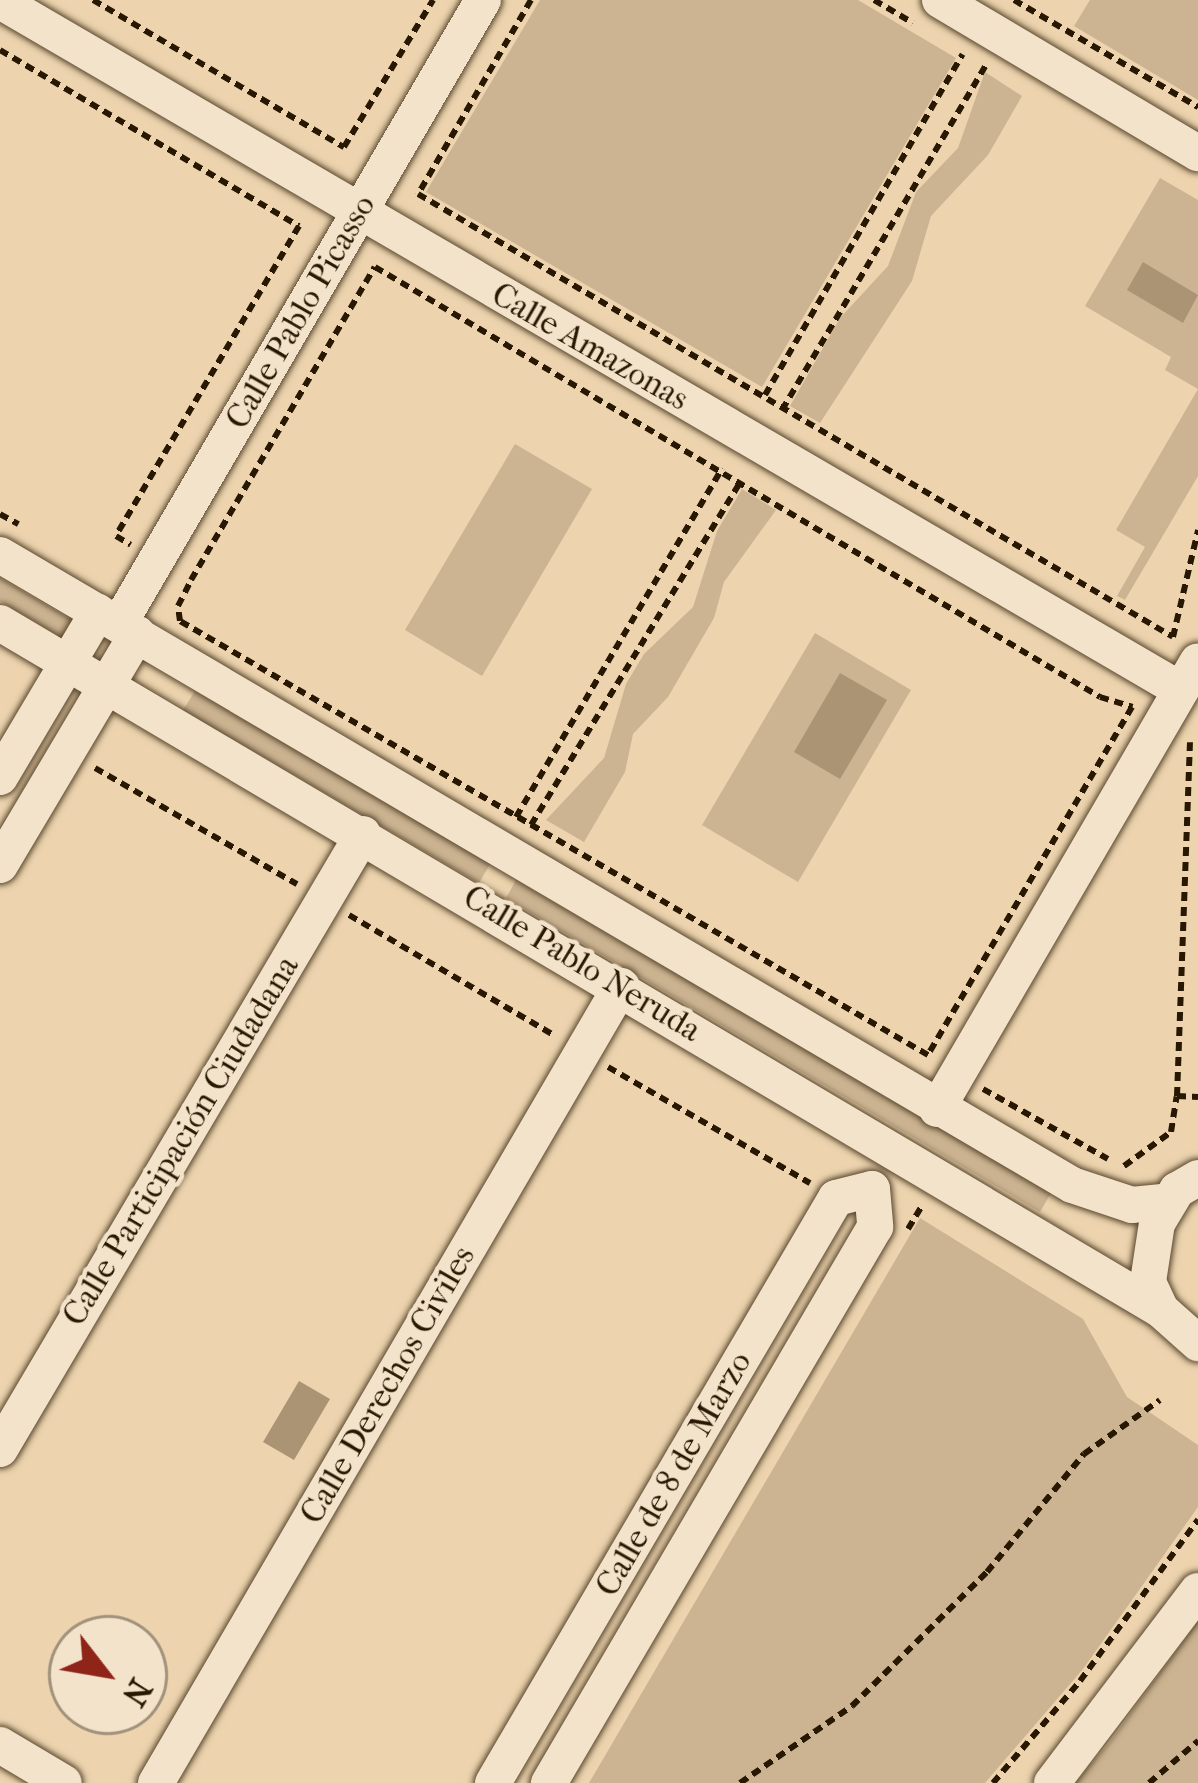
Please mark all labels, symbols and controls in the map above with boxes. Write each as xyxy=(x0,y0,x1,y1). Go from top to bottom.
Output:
street label: Calle Pablo Picasso xyxy=(218,188,384,436)
street label: Calle Amazonas xyxy=(485,275,695,419)
street label: Calle Pablo Neruda xyxy=(456,877,708,1051)
street label: Calle Participación Ciudadana xyxy=(55,949,307,1333)
street label: Calle Derechos Civiles xyxy=(292,1239,484,1531)
street label: Calle de 8 de Marzo xyxy=(588,1345,760,1603)
north arrow xyxy=(48,1615,168,1735)
text: N xyxy=(114,1671,160,1713)

